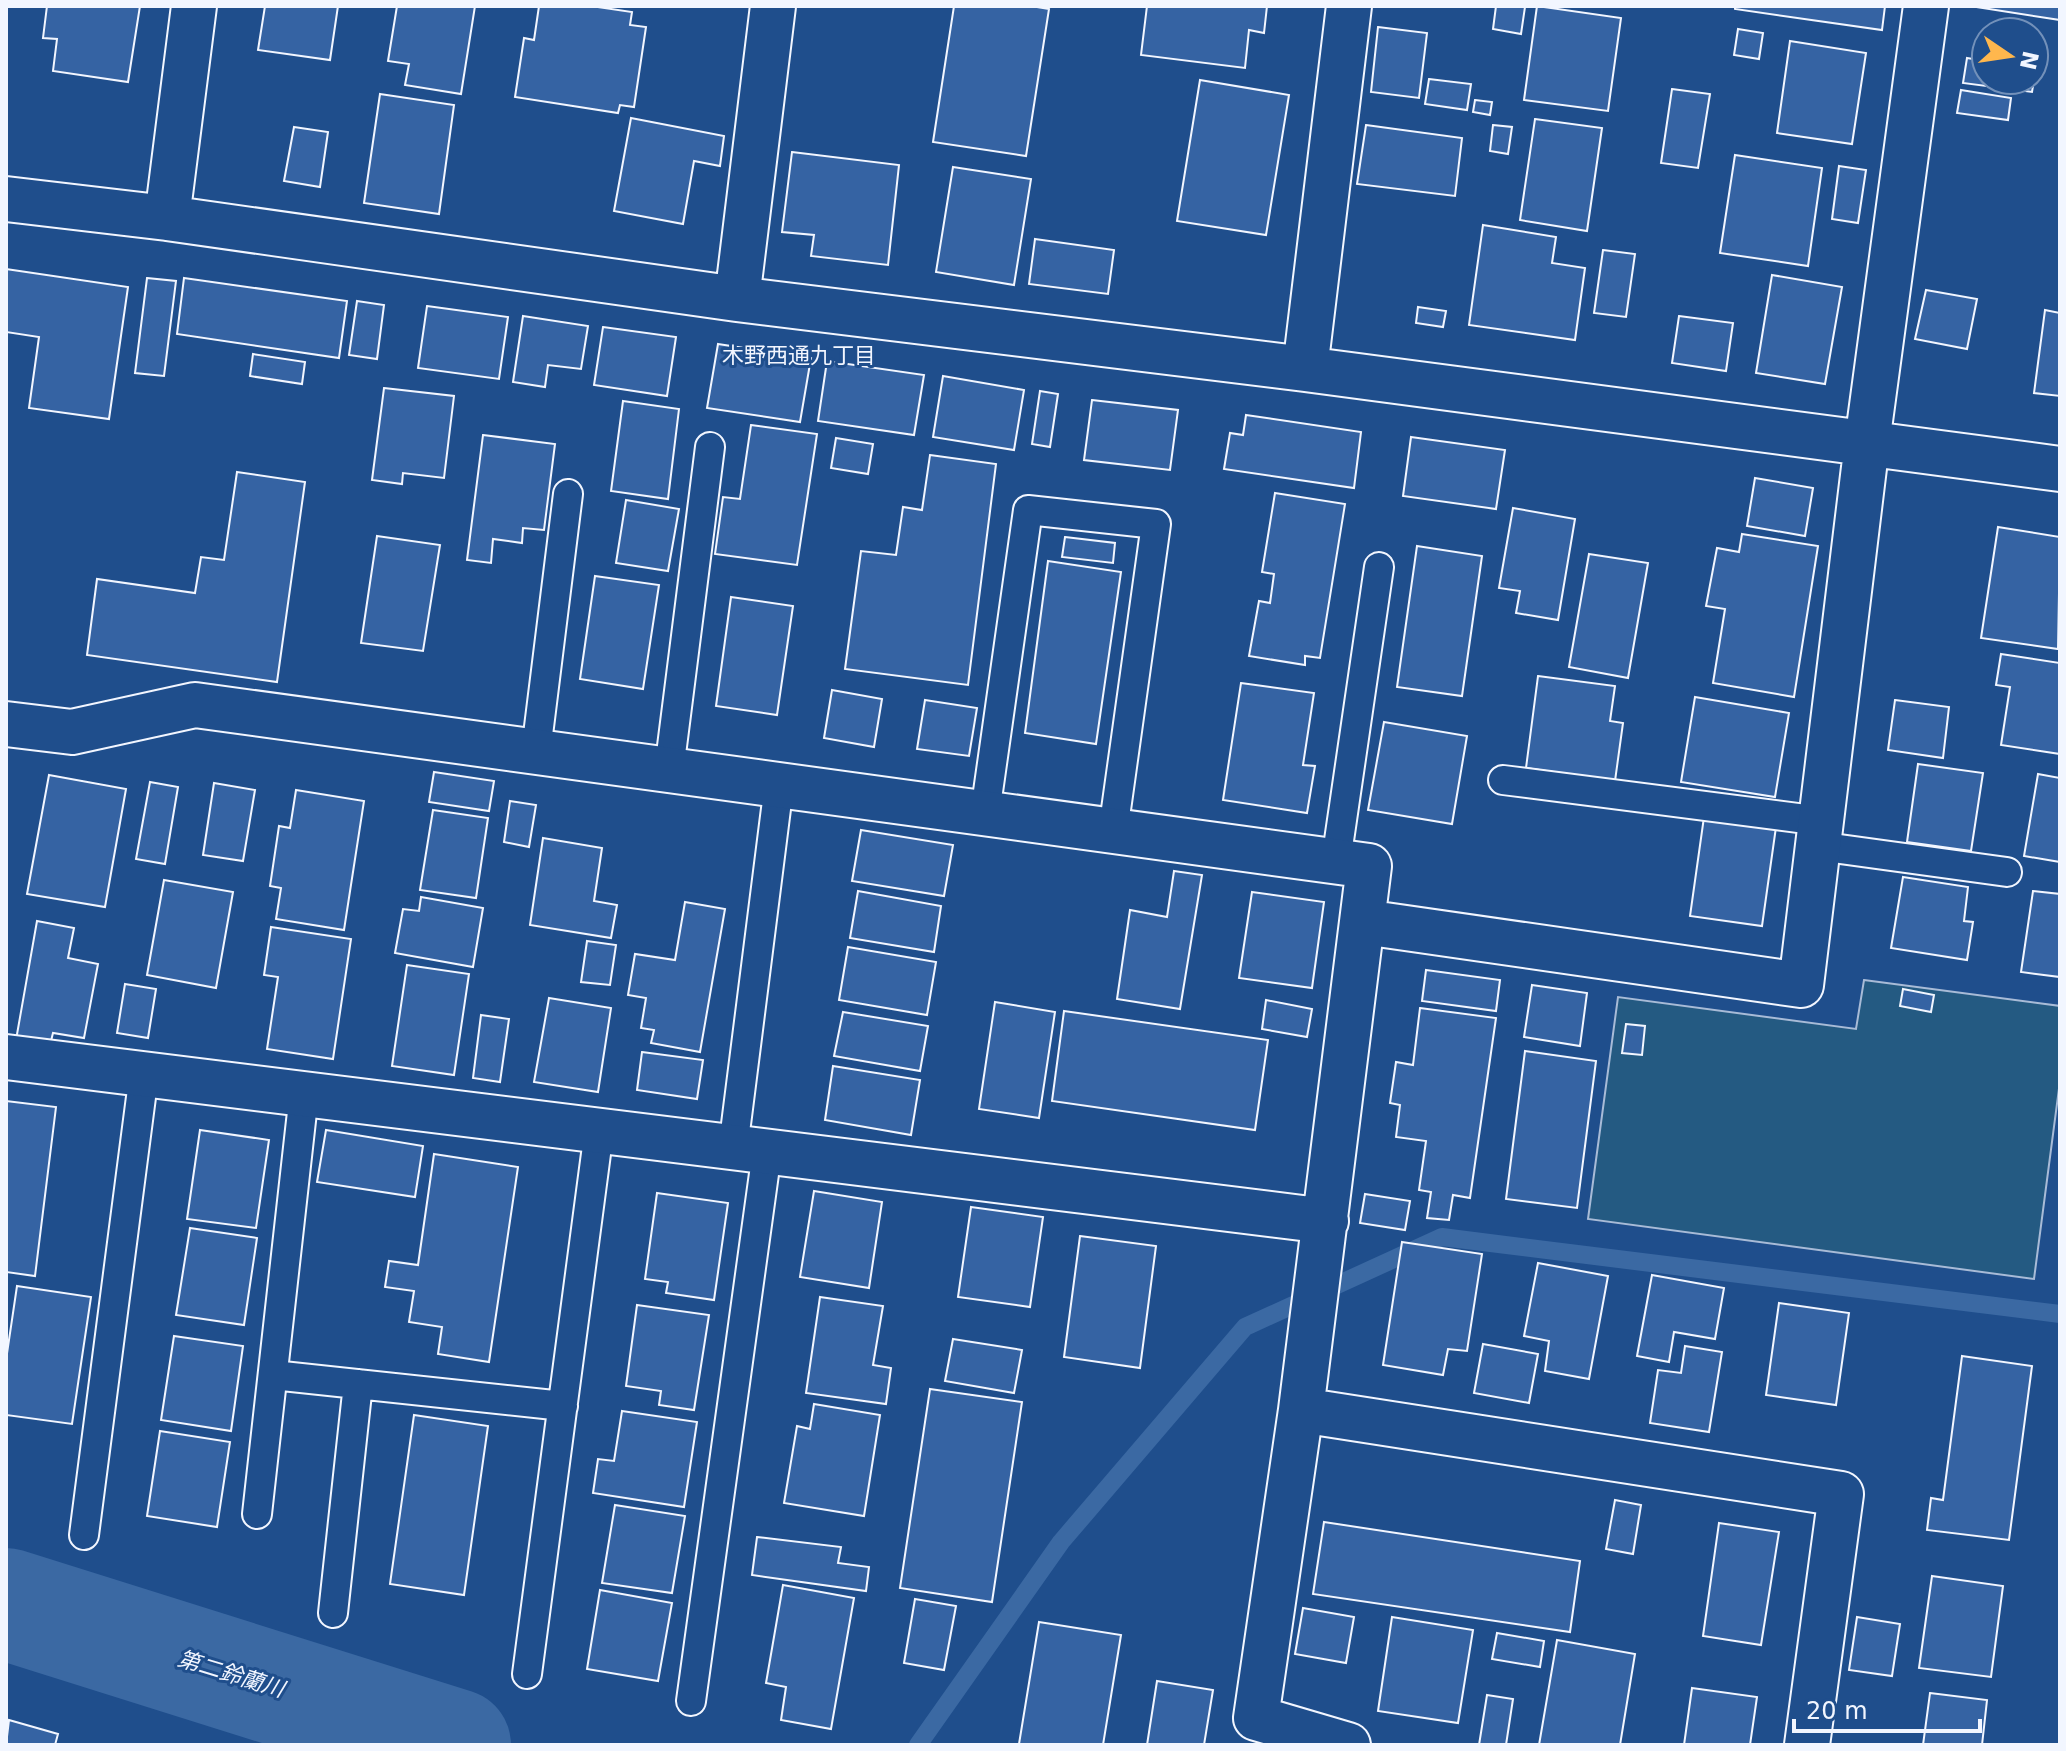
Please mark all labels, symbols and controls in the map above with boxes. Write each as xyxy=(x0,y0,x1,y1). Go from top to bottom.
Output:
north arrow xyxy=(1970,16,2050,96)
text: N xyxy=(2015,49,2043,72)
district label: 木野西通九丁目 xyxy=(722,343,876,368)
water label: 第二鈴蘭川 xyxy=(175,1646,289,1703)
scale bar xyxy=(1794,1683,1980,1733)
text: 20 m xyxy=(1806,1697,1868,1725)

